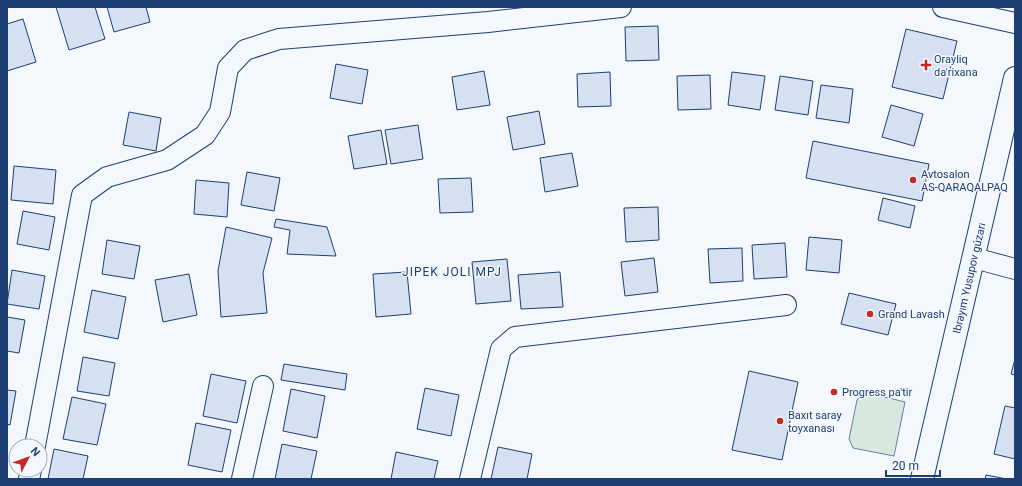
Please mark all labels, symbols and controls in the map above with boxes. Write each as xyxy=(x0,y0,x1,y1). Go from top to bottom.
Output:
place label: Orayliq da'rixana xyxy=(934,53,978,79)
marker: Orayliq da'rixana xyxy=(921,60,931,70)
place label: Avtosalon AS-QARAQALPAQ xyxy=(921,168,1008,194)
marker: Avtosalon AS-QARAQALPAQ xyxy=(908,175,918,185)
street label: Ibrayım Yusupov gúzarı xyxy=(950,221,989,335)
district label: JIPEK JOLI MPJ xyxy=(402,265,502,279)
place label: Grand Lavash xyxy=(878,308,945,321)
marker: Grand Lavash xyxy=(865,309,875,319)
place label: Progress pa'tir xyxy=(842,386,913,399)
marker: Progress pa'tir xyxy=(829,387,839,397)
place label: Baxıt saray toyxanası xyxy=(788,409,842,435)
marker: Baxıt saray toyxanası xyxy=(775,416,785,426)
north arrow xyxy=(8,438,48,478)
text: N xyxy=(28,445,43,459)
scale bar xyxy=(886,452,940,478)
text: 20 m xyxy=(892,459,919,473)

